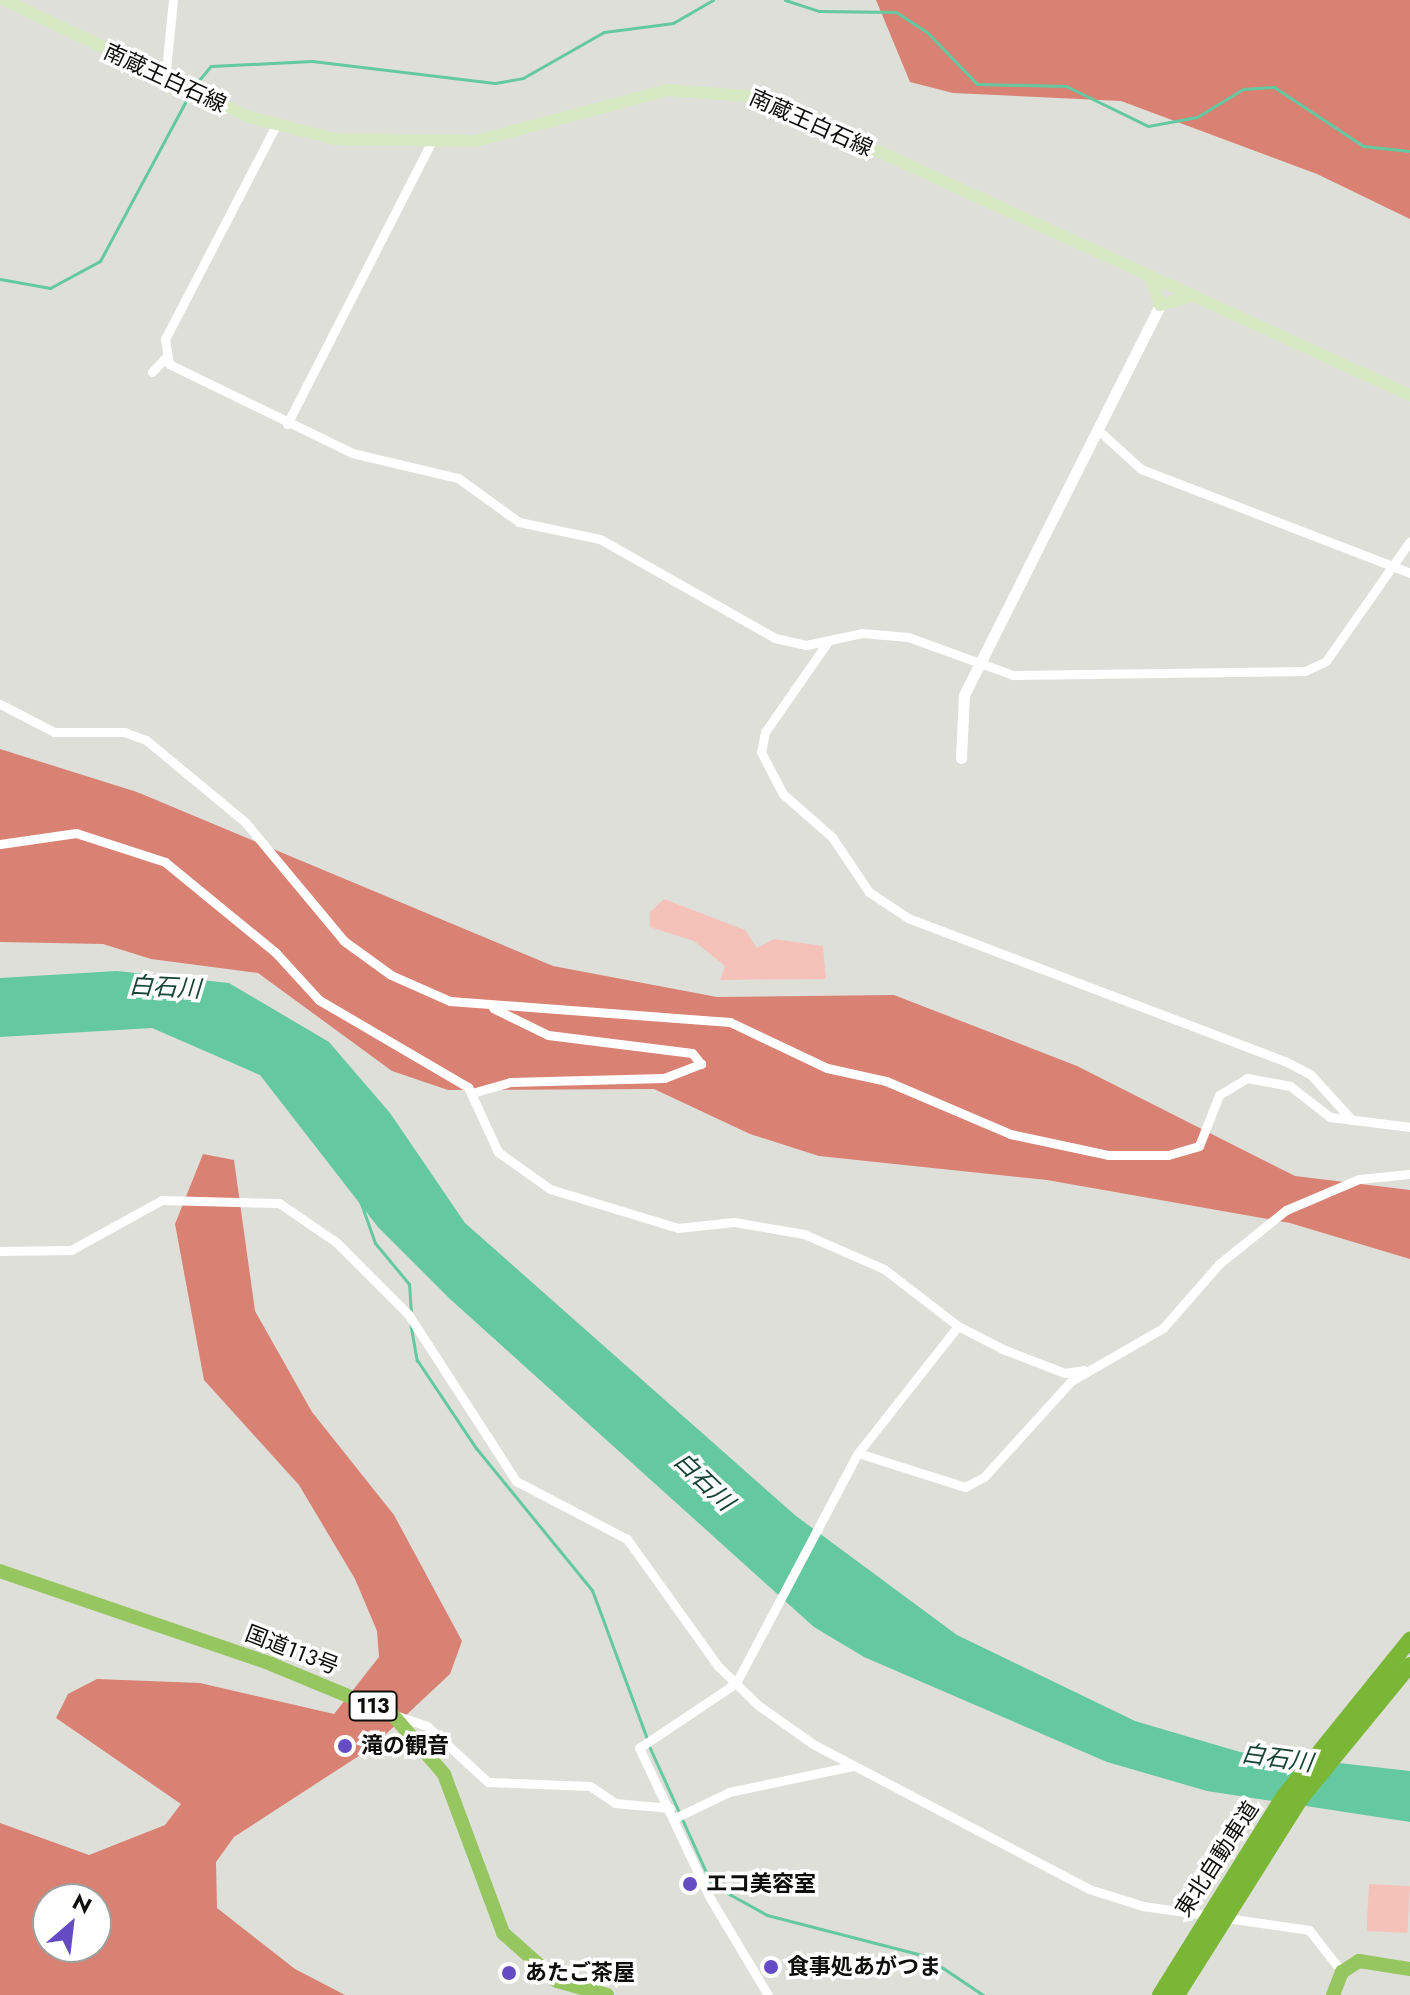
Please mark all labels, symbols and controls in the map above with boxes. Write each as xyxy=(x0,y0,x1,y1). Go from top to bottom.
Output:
street label: 南蔵王白石線 xyxy=(100,38,230,118)
street label: 南蔵王白石線 xyxy=(745,84,877,162)
water label: 白石川 xyxy=(128,971,202,1003)
water label: 白石川 xyxy=(668,1446,740,1516)
street label: 国道113号 xyxy=(242,1620,342,1680)
road number: 113 xyxy=(347,1690,399,1722)
place label: 滝の観音 xyxy=(361,1733,449,1759)
marker: 滝の観音 xyxy=(336,1737,354,1755)
water label: 白石川 xyxy=(1239,1739,1315,1777)
street label: 東北自動車道 xyxy=(1170,1796,1264,1922)
place label: エコ美容室 xyxy=(706,1871,816,1897)
marker: エコ美容室 xyxy=(681,1875,699,1893)
north arrow xyxy=(32,1883,112,1963)
text: N xyxy=(67,1885,98,1922)
place label: 食事処あがつま xyxy=(787,1954,941,1980)
marker: 食事処あがつま xyxy=(762,1958,780,1976)
place label: あたご茶屋 xyxy=(525,1960,635,1986)
marker: あたご茶屋 xyxy=(500,1964,518,1982)

